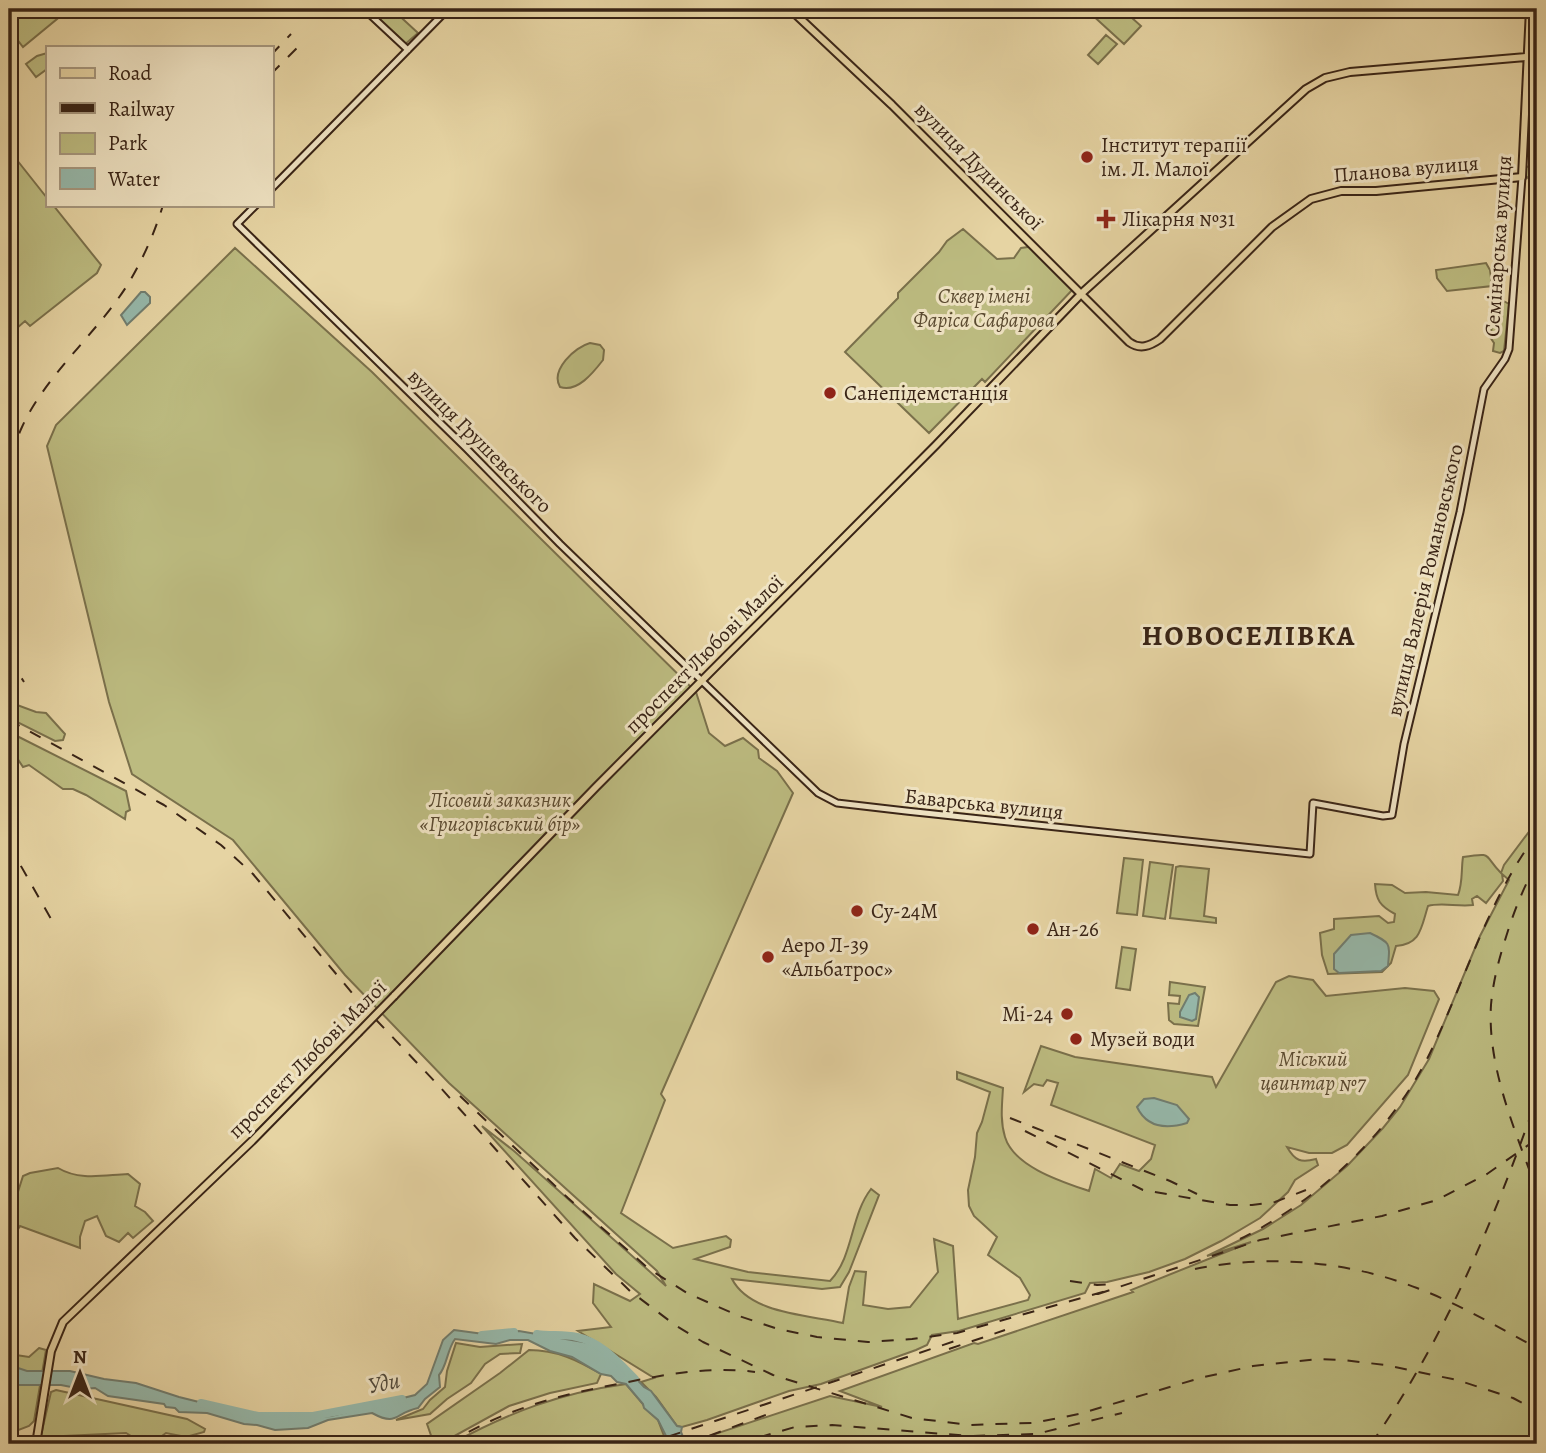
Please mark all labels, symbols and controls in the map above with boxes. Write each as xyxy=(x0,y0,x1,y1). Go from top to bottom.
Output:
legend xyxy=(46,46,273,206)
text: Road xyxy=(108,59,152,87)
text: Railway xyxy=(108,95,175,123)
street label: вулиця Дудинської xyxy=(909,96,1050,237)
text: Park xyxy=(108,129,148,157)
place label: Інститут терапії ім. Л. Малої xyxy=(1101,131,1247,183)
marker: Інститут терапії ім. Л. Малої xyxy=(1079,149,1095,165)
street label: Планова вулиця xyxy=(1332,149,1480,189)
street label: Семінарська вулиця xyxy=(1478,154,1518,338)
text: Water xyxy=(107,165,160,193)
place label: Лікарня №31 xyxy=(1122,205,1235,233)
marker: Лікарня №31 xyxy=(1096,209,1116,229)
park label: Сквер імені Фаріса Сафарова xyxy=(913,282,1055,334)
street label: вулиця Грушевського xyxy=(402,363,558,519)
place label: Санепідемстанція xyxy=(844,379,1009,407)
marker: Санепідемстанція xyxy=(822,385,838,401)
street label: вулиця Валерія Романовського xyxy=(1380,441,1470,719)
street label: проспект Любові Малої xyxy=(619,569,789,739)
district label: НОВОСЕЛІВКА xyxy=(1142,617,1356,655)
street label: Баварська вулиця xyxy=(903,782,1065,826)
park label: Лісовий заказник «Григорівський бір» xyxy=(420,786,581,838)
place label: Су-24М xyxy=(871,897,938,925)
marker: Су-24М xyxy=(849,903,865,919)
place label: Ан-26 xyxy=(1046,915,1099,943)
marker: Ан-26 xyxy=(1025,921,1041,937)
place label: Аеро Л-39 «Альбатрос» xyxy=(781,931,893,983)
marker: Аеро Л-39 «Альбатрос» xyxy=(760,949,776,965)
street label: проспект Любові Малої xyxy=(222,974,392,1144)
place label: Мі-24 xyxy=(1002,1000,1053,1028)
marker: Мі-24 xyxy=(1059,1006,1075,1022)
place label: Музей води xyxy=(1090,1025,1195,1053)
marker: Музей води xyxy=(1068,1031,1084,1047)
park label: Міський цвинтар №7 xyxy=(1260,1045,1367,1097)
north arrow xyxy=(46,1338,116,1408)
text: N xyxy=(73,1344,87,1370)
water label: Уди xyxy=(365,1365,403,1401)

